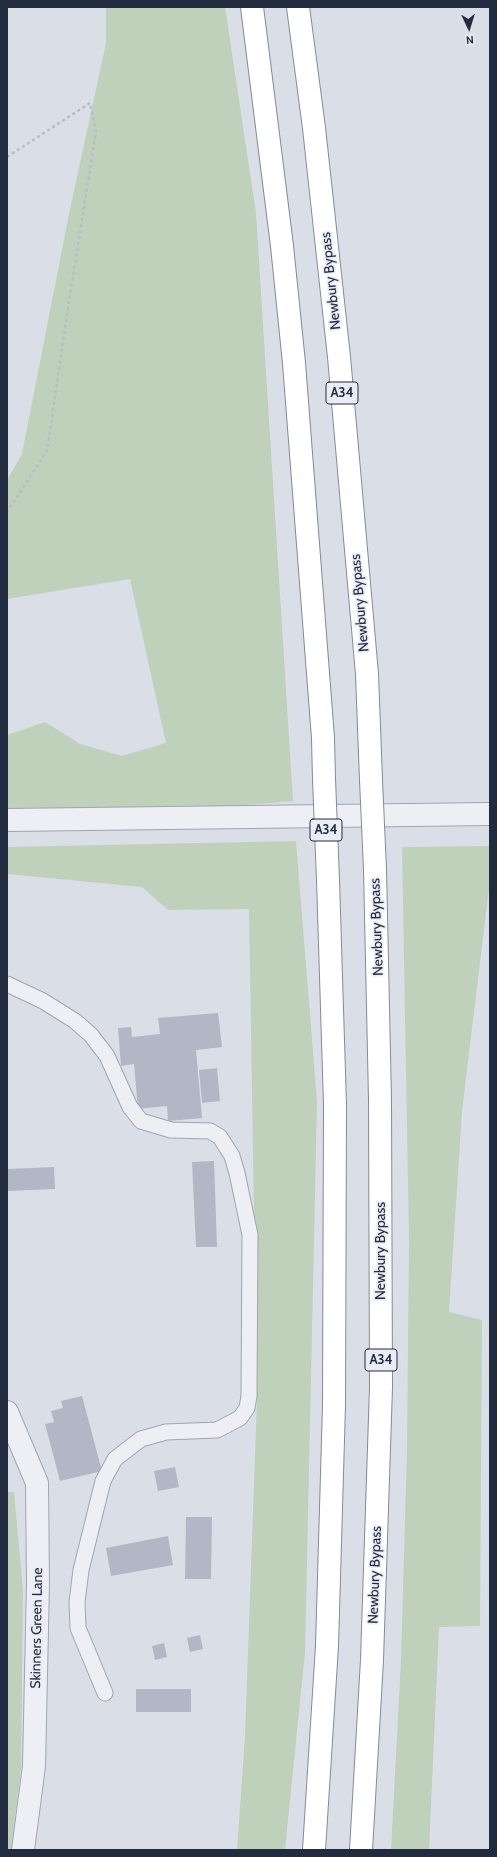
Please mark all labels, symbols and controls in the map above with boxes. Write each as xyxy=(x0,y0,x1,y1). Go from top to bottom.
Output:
north arrow xyxy=(449,8,489,48)
text: N xyxy=(465,33,474,47)
street label: Newbury Bypass xyxy=(318,231,344,331)
road number: A34 xyxy=(326,382,358,404)
street label: Newbury Bypass xyxy=(347,553,373,653)
road number: A34 xyxy=(310,819,342,841)
street label: Newbury Bypass xyxy=(367,878,387,976)
street label: Newbury Bypass xyxy=(373,1202,389,1300)
road number: A34 xyxy=(365,1349,397,1371)
street label: Newbury Bypass xyxy=(365,1526,385,1624)
street label: Skinners Green Lane xyxy=(28,1567,46,1689)

